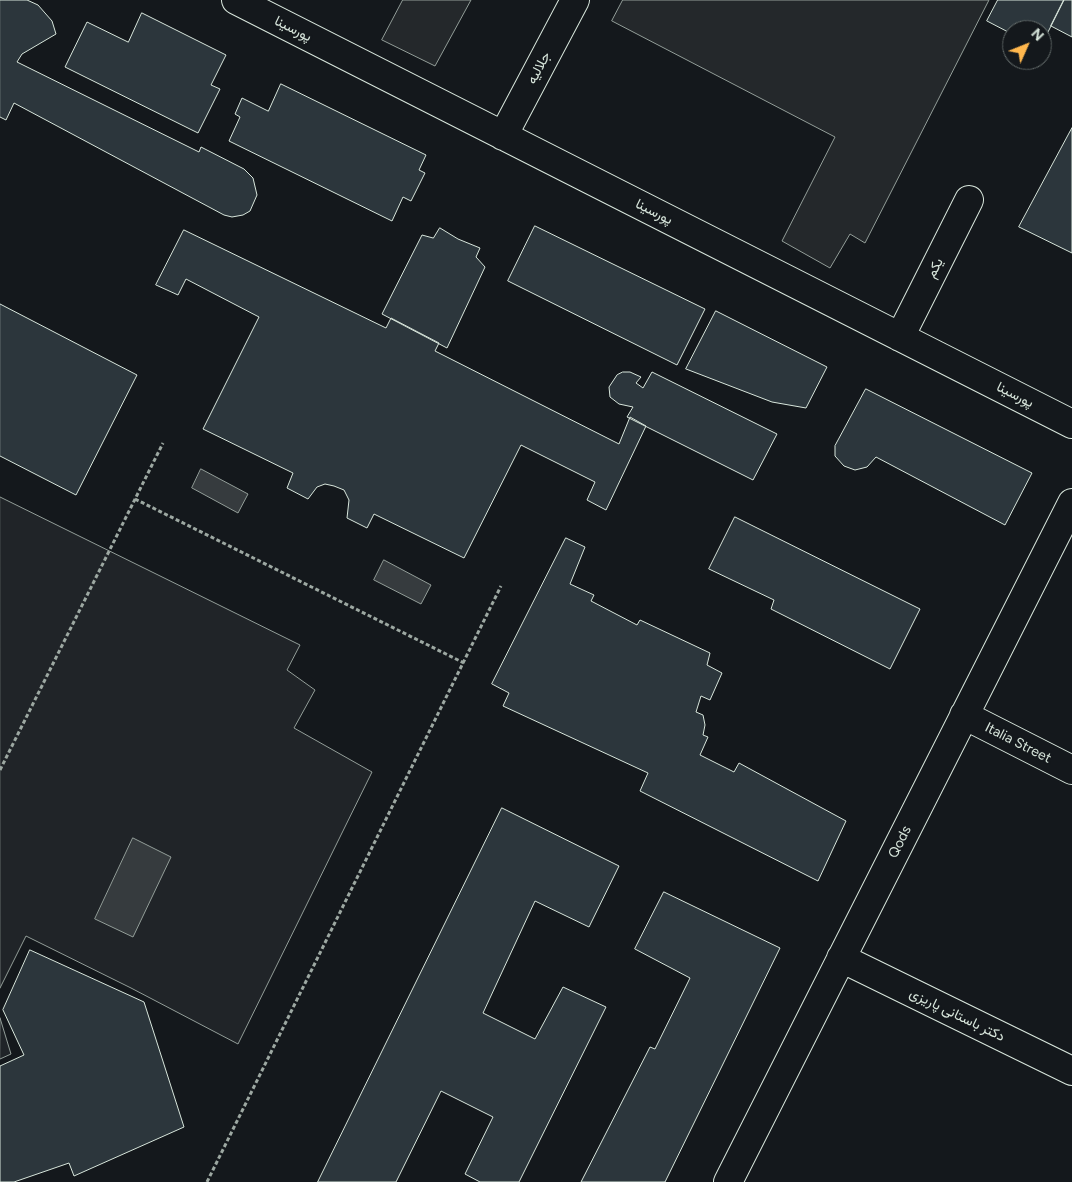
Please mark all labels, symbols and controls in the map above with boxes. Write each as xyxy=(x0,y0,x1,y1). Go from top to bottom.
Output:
street label: پورسینا xyxy=(272,13,314,45)
north arrow xyxy=(1002,20,1052,70)
text: N xyxy=(1028,25,1047,45)
street label: جلالیه xyxy=(524,49,554,87)
street label: پورسینا xyxy=(633,196,675,228)
street label: یکم xyxy=(923,255,947,281)
street label: پورسینا xyxy=(994,379,1036,411)
street label: Italia Street xyxy=(982,719,1054,767)
street label: Qods xyxy=(885,823,915,861)
street label: دکتر باستانی پاریزی xyxy=(907,985,1007,1045)

